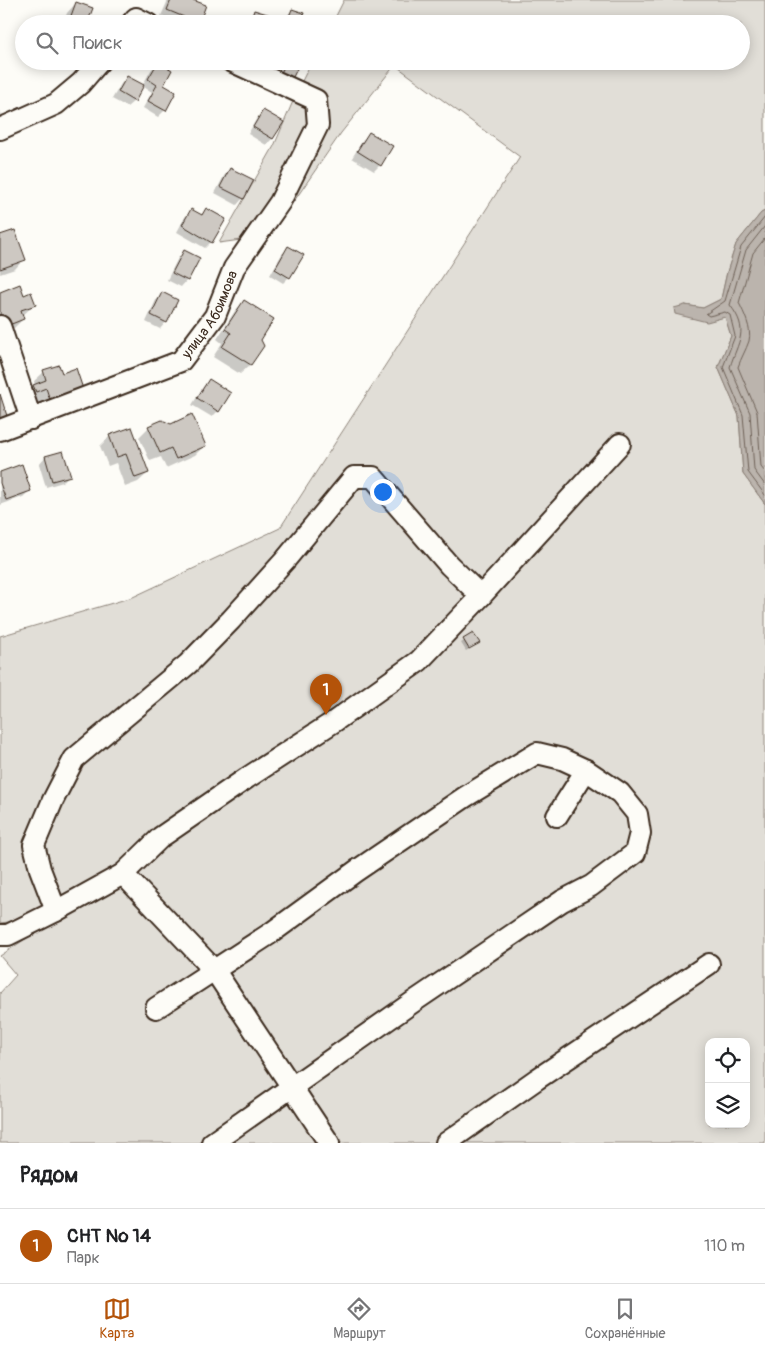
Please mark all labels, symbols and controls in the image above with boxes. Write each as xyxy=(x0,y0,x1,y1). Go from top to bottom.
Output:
search box xyxy=(15,15,750,70)
icon: search xyxy=(33,29,61,57)
text: Поиск xyxy=(73,31,123,55)
street label: улица Абоимова xyxy=(177,268,241,362)
your location xyxy=(370,479,396,505)
pin: 1 xyxy=(310,674,342,715)
map controls xyxy=(705,1038,750,1128)
button: locate xyxy=(705,1038,750,1083)
button: layers xyxy=(705,1083,750,1128)
text: Рядом xyxy=(20,1162,78,1189)
text: СНТ № 14 xyxy=(67,1224,151,1248)
text: 1 xyxy=(33,1236,39,1256)
text: 110 m xyxy=(704,1236,745,1256)
text: Парк xyxy=(67,1248,100,1268)
tab: Карта xyxy=(99,1295,134,1342)
tab: Маршрут xyxy=(333,1295,386,1342)
tab: Сохранённые xyxy=(585,1295,666,1342)

